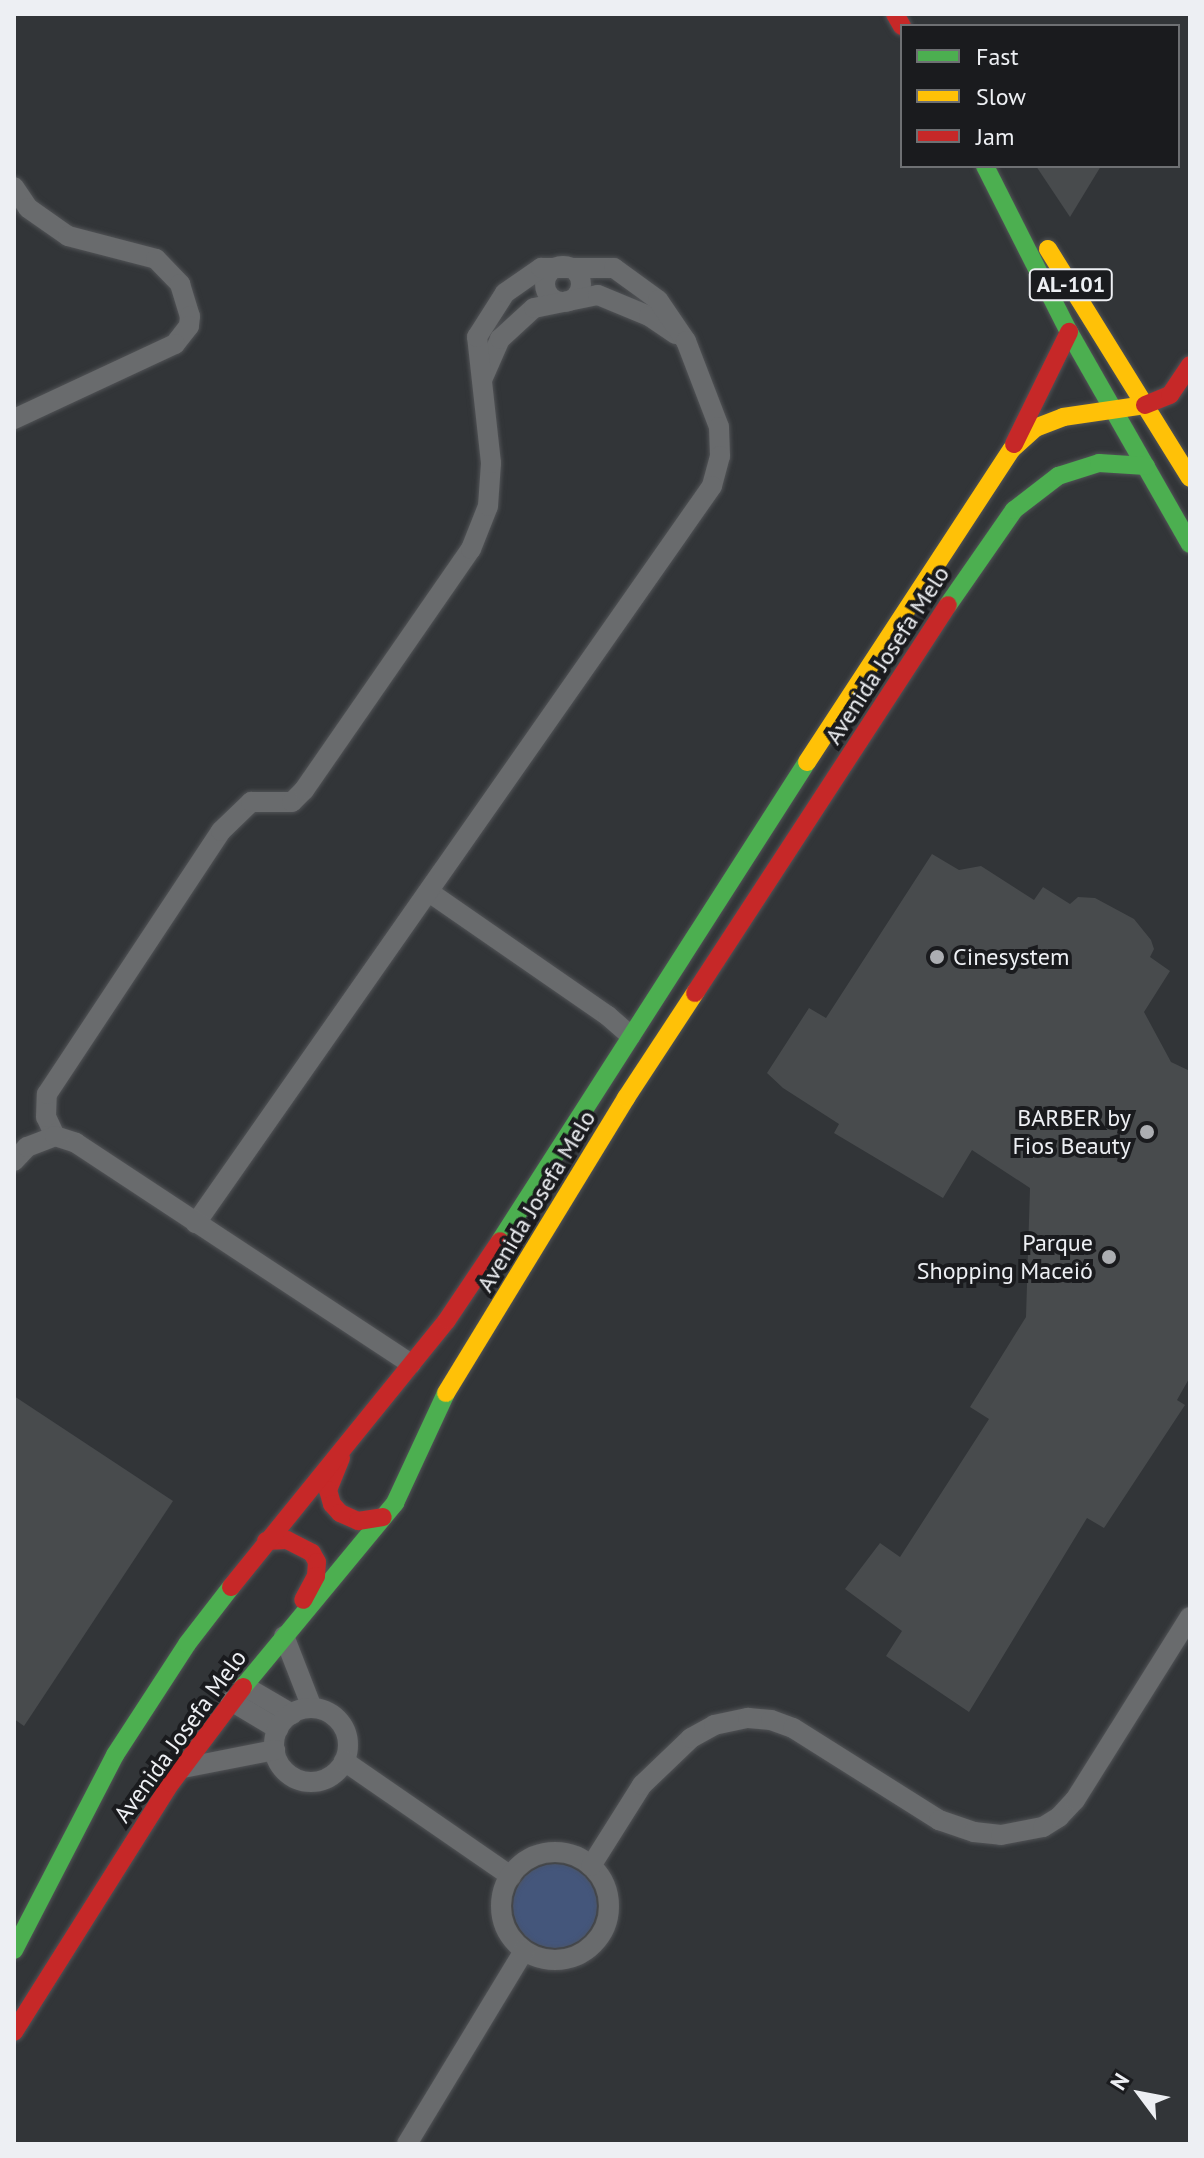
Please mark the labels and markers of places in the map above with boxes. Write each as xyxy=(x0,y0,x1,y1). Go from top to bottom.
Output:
place label: Cinesystem xyxy=(953,943,1069,971)
marker: Cinesystem xyxy=(928,948,946,966)
place label: BARBER by Fios Beauty xyxy=(1012,1104,1131,1160)
marker: BARBER by Fios Beauty xyxy=(1138,1123,1156,1141)
place label: Parque Shopping Maceió xyxy=(917,1229,1093,1285)
marker: Parque Shopping Maceió xyxy=(1100,1248,1118,1266)

